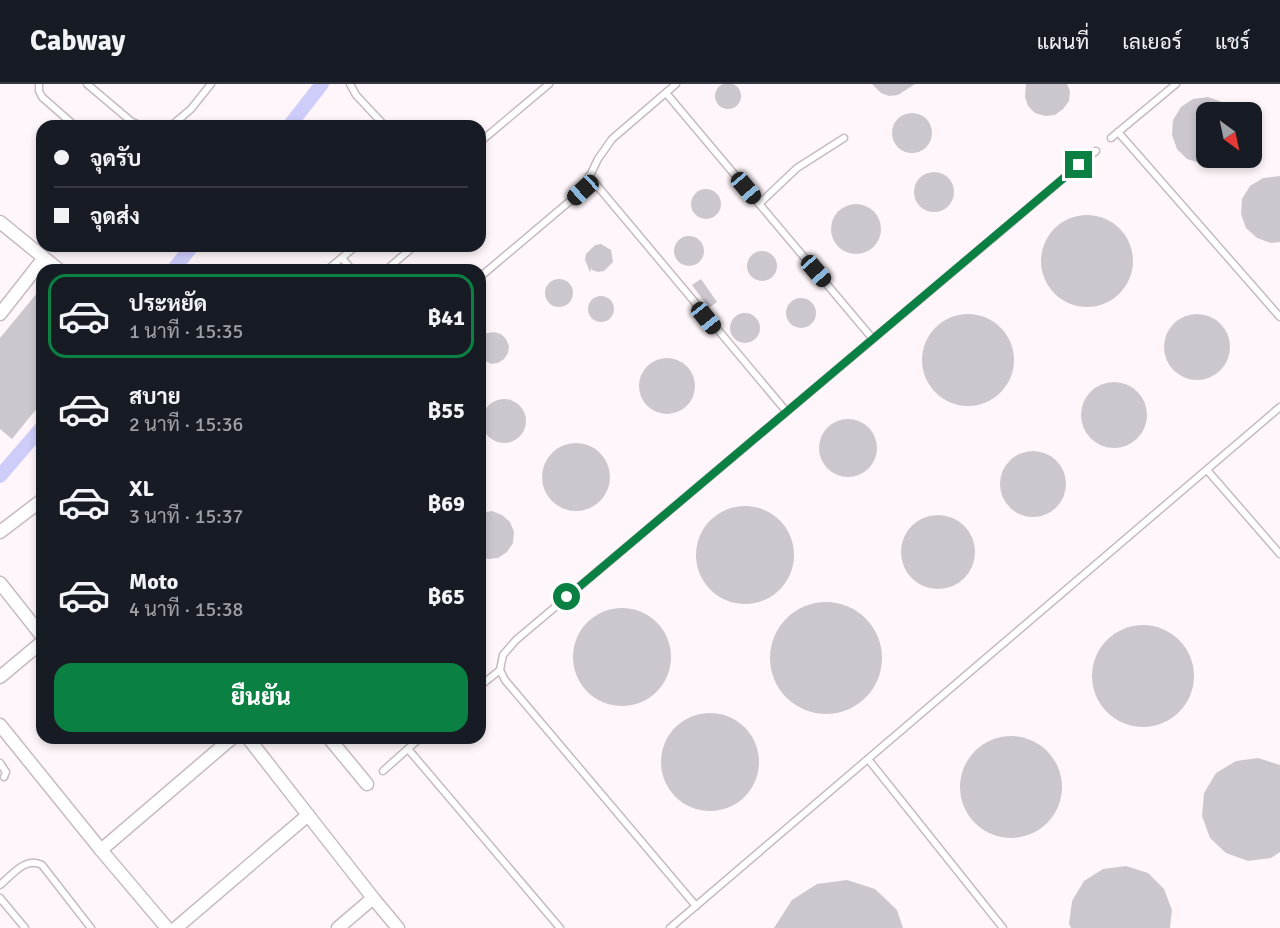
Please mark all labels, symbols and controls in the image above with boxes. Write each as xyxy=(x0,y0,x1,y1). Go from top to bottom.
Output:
text: Cabway xyxy=(30,24,125,58)
text: แผนที่ xyxy=(1037,29,1089,55)
text: เลเยอร์ xyxy=(1122,29,1182,55)
text: แชร์ xyxy=(1215,29,1250,55)
north arrow xyxy=(1196,102,1262,168)
map controls xyxy=(1196,102,1262,168)
text: จุดรับ xyxy=(90,145,141,172)
route end xyxy=(1065,151,1092,178)
car xyxy=(728,168,764,208)
car xyxy=(564,171,602,209)
text: จุดส่ง xyxy=(90,203,140,230)
car xyxy=(797,252,835,290)
icon: car xyxy=(57,289,111,343)
text: ประหยัด xyxy=(129,290,207,317)
car xyxy=(688,298,724,338)
text: ฿41 xyxy=(428,304,465,331)
text: 1 นาที · 15:35 xyxy=(129,319,243,344)
icon: car xyxy=(57,382,111,436)
text: สบาย xyxy=(129,383,181,410)
text: ฿55 xyxy=(428,397,465,424)
text: 2 นาที · 15:36 xyxy=(129,412,243,437)
icon: car xyxy=(57,475,111,529)
text: XL xyxy=(129,475,154,502)
text: ฿69 xyxy=(428,490,465,517)
text: 3 นาที · 15:37 xyxy=(129,504,243,529)
icon: car xyxy=(57,568,111,622)
text: Moto xyxy=(129,568,178,595)
text: ฿65 xyxy=(428,583,465,610)
route start xyxy=(553,583,580,610)
text: 4 นาที · 15:38 xyxy=(129,597,243,622)
button: ยืนยัน xyxy=(54,663,468,732)

